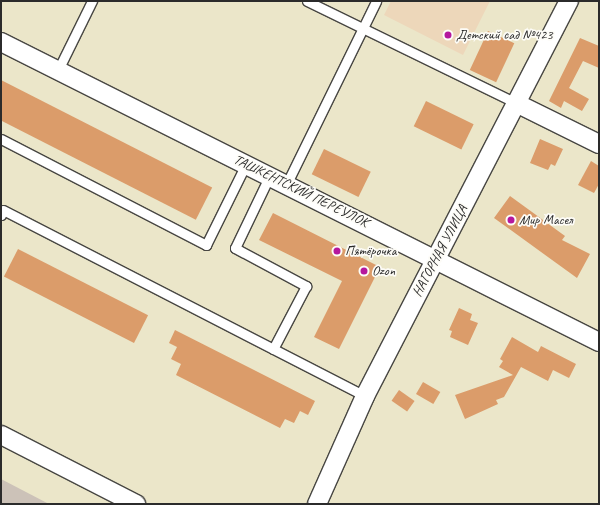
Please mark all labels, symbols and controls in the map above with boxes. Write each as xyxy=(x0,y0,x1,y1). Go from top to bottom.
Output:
place label: Детский сад №423 xyxy=(456,27,553,43)
marker: Детский сад №423 xyxy=(443,30,453,40)
street label: ТАШКЕНТСКИЙ ПЕРЕУЛОК xyxy=(231,151,371,231)
street label: НАГОРНАЯ УЛИЦА xyxy=(409,202,471,300)
place label: Мир Масел xyxy=(519,212,573,228)
marker: Мир Масел xyxy=(506,215,516,225)
place label: Пятёрочка xyxy=(345,243,396,259)
marker: Пятёрочка xyxy=(332,246,342,256)
place label: Ozon xyxy=(372,263,395,279)
marker: Ozon xyxy=(359,266,369,276)

